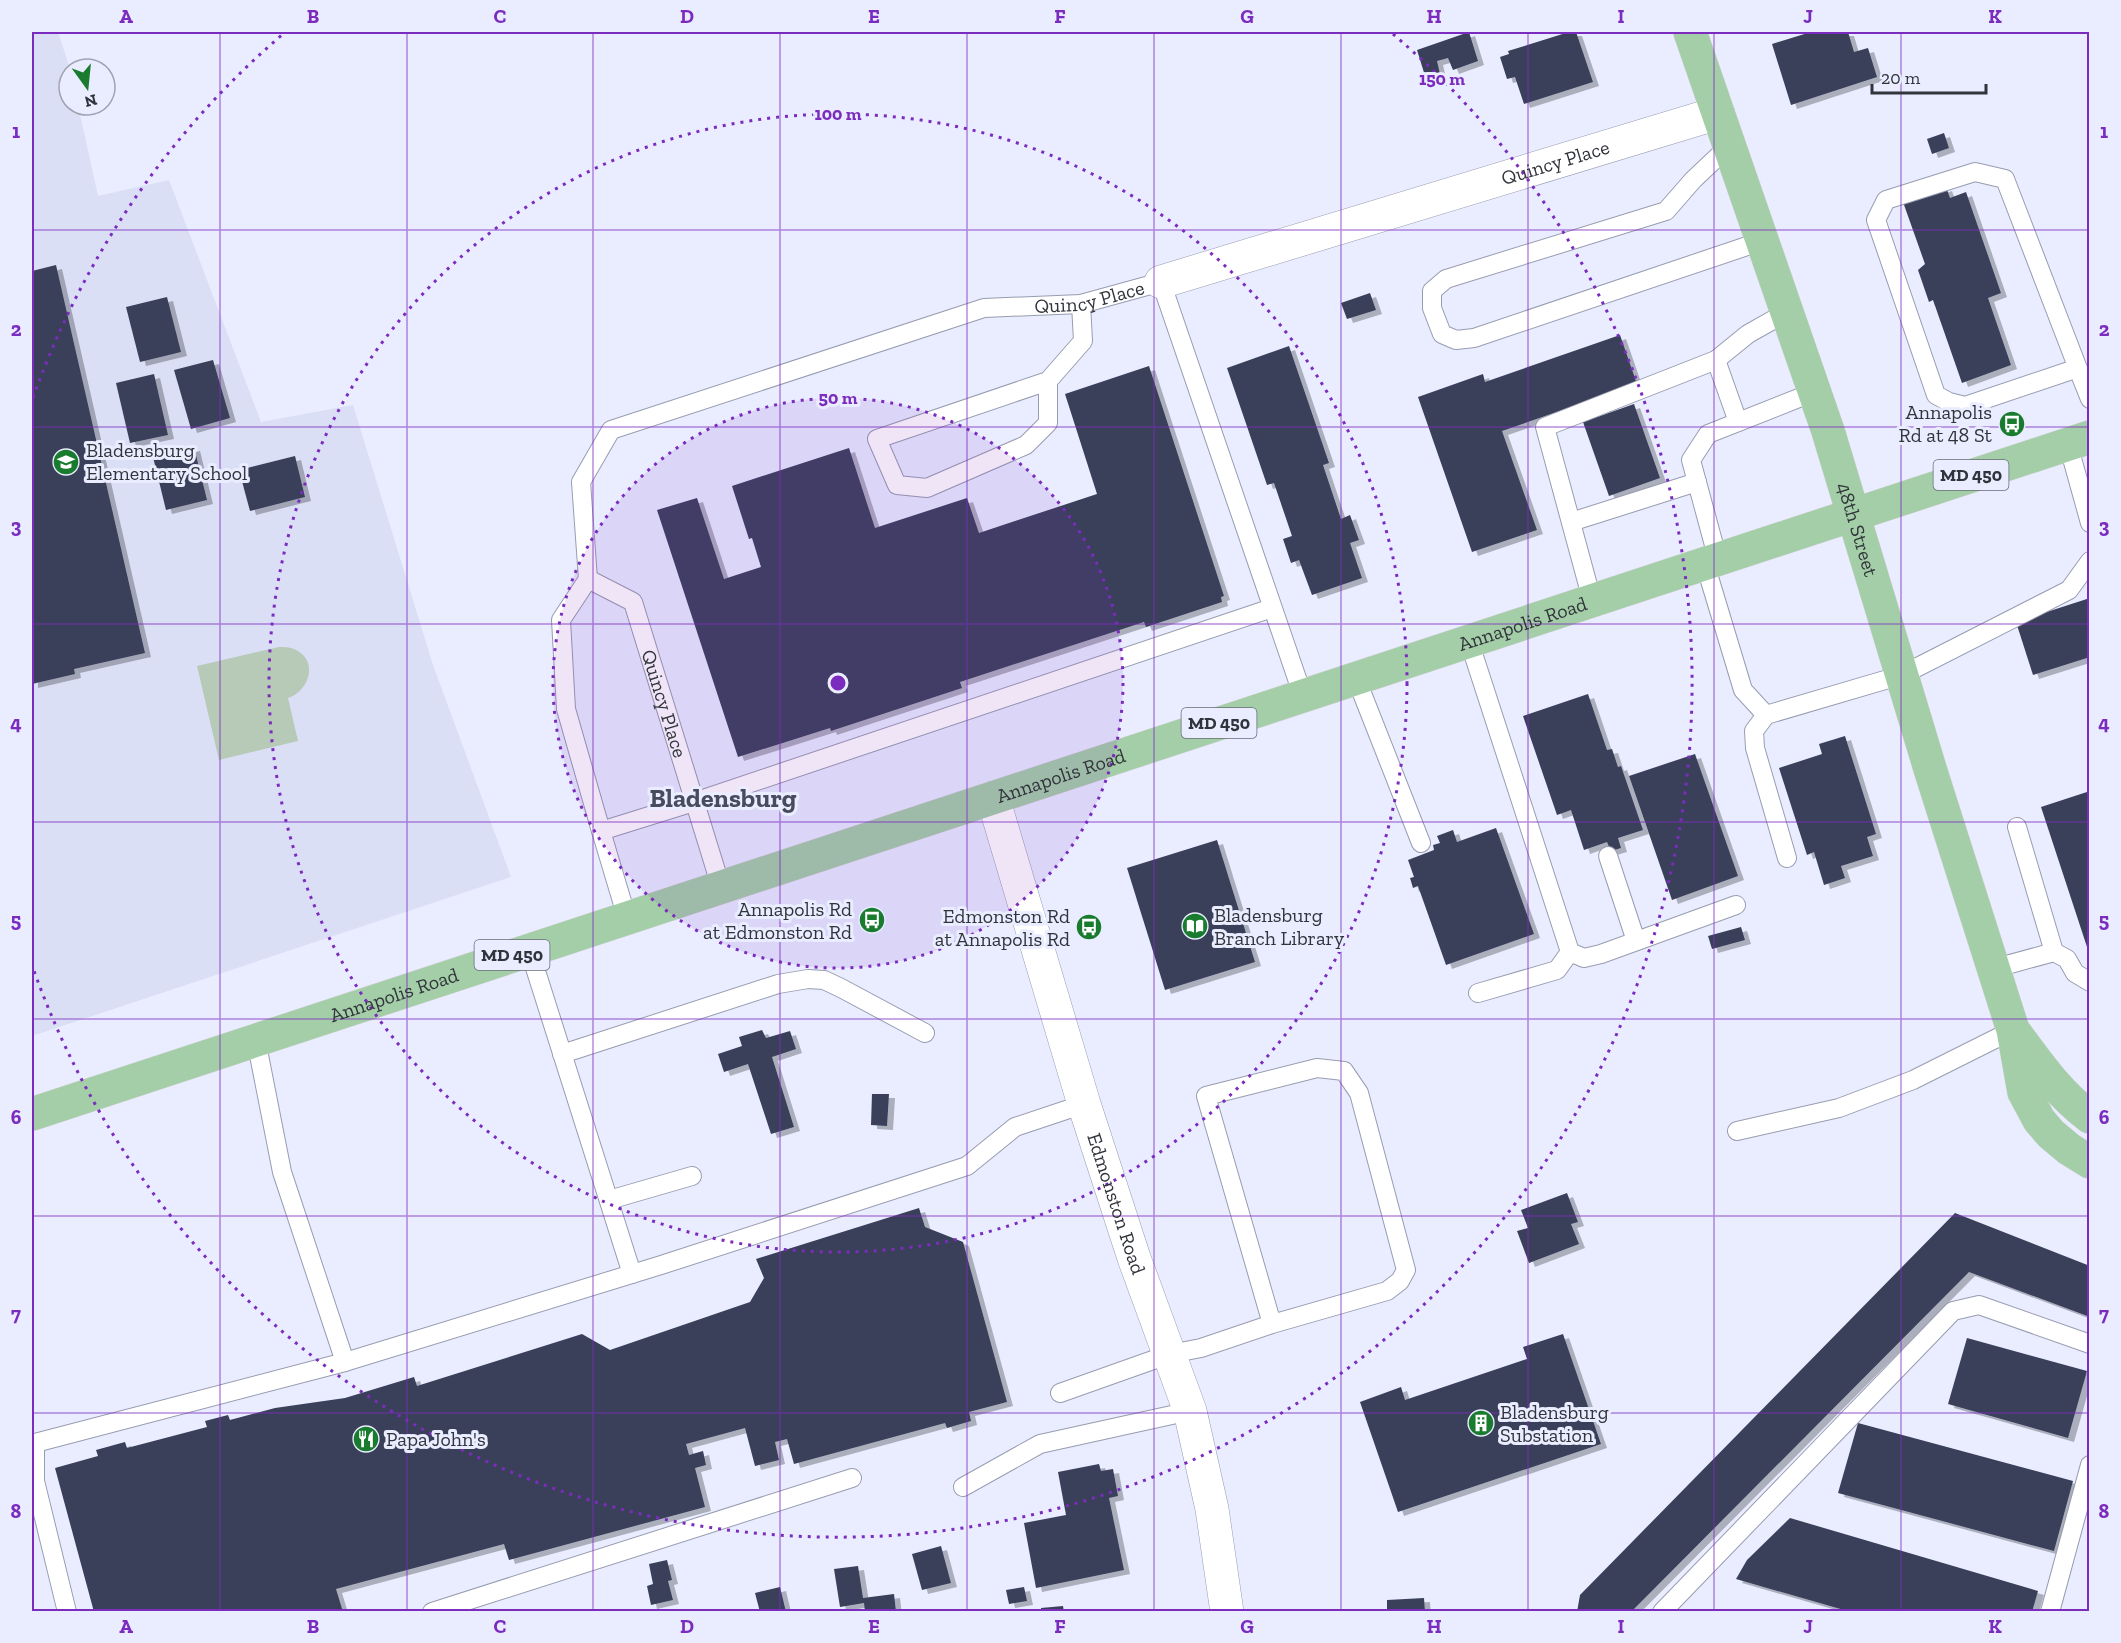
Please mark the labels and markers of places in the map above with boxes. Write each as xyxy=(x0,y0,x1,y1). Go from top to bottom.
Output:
place label: Annapolis Rd at 48 St xyxy=(1899,400,1993,447)
bus stop icon: Annapolis Rd at 48 St xyxy=(1997,409,2027,439)
place label: Bladensburg Elementary School xyxy=(86,438,247,485)
school or university icon: Bladensburg Elementary School xyxy=(51,447,81,477)
centre of rings xyxy=(828,673,848,693)
place label: Annapolis Rd at Edmonston Rd xyxy=(703,897,852,944)
place label: Bladensburg Branch Library xyxy=(1214,903,1345,950)
place label: Edmonston Rd at Annapolis Rd xyxy=(935,904,1070,951)
bus stop icon: Annapolis Rd at Edmonston Rd xyxy=(857,905,887,935)
library icon: Bladensburg Branch Library xyxy=(1180,911,1210,941)
bus stop icon: Edmonston Rd at Annapolis Rd xyxy=(1074,912,1104,942)
place label: Bladensburg Substation xyxy=(1500,1400,1609,1447)
building icon: Bladensburg Substation xyxy=(1466,1408,1496,1438)
restaurant icon: Papa John's xyxy=(351,1424,381,1454)
place label: Papa John's xyxy=(386,1427,486,1451)

